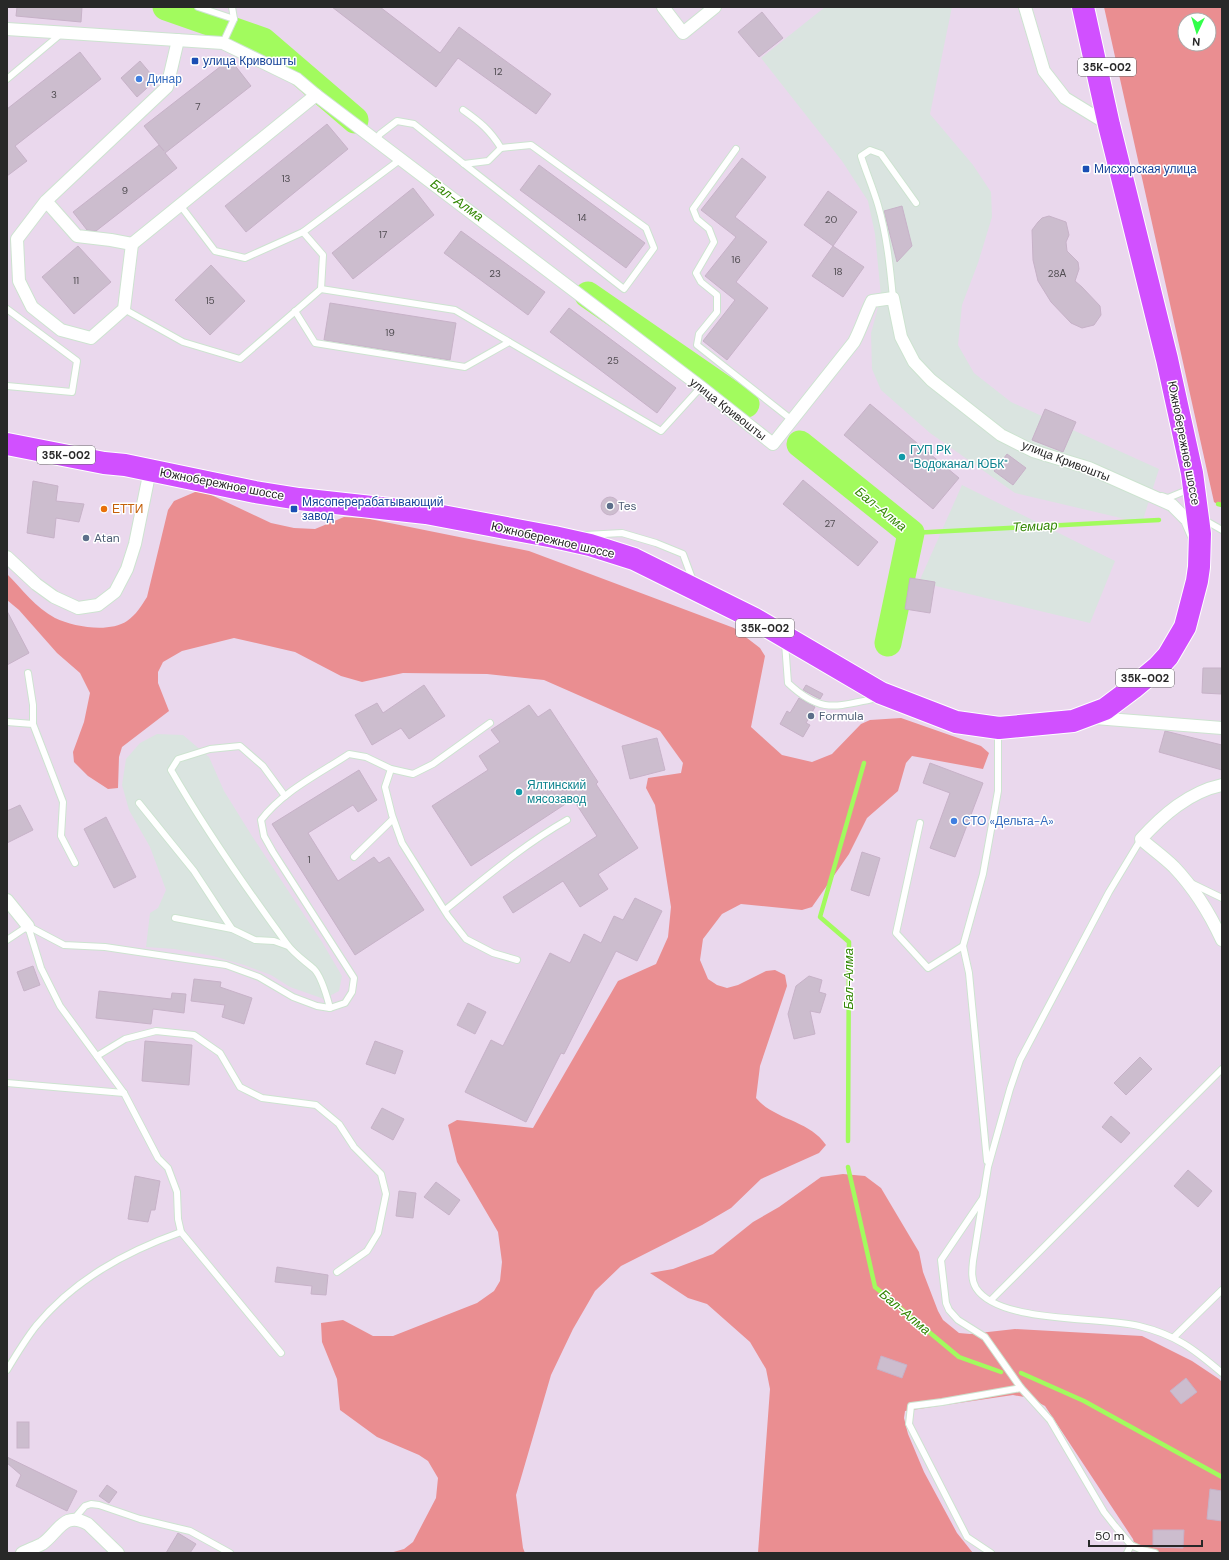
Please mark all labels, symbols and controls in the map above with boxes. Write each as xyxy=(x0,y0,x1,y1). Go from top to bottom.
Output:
north arrow xyxy=(1177,12,1217,52)
text: N xyxy=(1192,35,1201,49)
place label: улица Кривошты xyxy=(203,53,296,69)
marker: улица Кривошты xyxy=(190,56,200,66)
road number: 35К-002 xyxy=(1078,58,1136,76)
house number: 12 xyxy=(494,65,503,78)
place label: Динар xyxy=(147,71,182,87)
marker: Динар xyxy=(134,74,144,84)
house number: 3 xyxy=(51,88,57,101)
house number: 7 xyxy=(195,100,201,113)
place label: Мисхорская улица xyxy=(1094,161,1197,177)
marker: Мисхорская улица xyxy=(1081,164,1091,174)
house number: 13 xyxy=(281,172,291,185)
water label: Бал-Алма xyxy=(427,175,487,225)
house number: 9 xyxy=(122,184,128,197)
house number: 14 xyxy=(577,211,587,224)
house number: 20 xyxy=(825,213,837,226)
house number: 17 xyxy=(379,228,387,241)
house number: 16 xyxy=(731,253,741,266)
house number: 18 xyxy=(833,265,843,278)
house number: 23 xyxy=(489,267,501,280)
house number: 28А xyxy=(1048,267,1066,280)
house number: 11 xyxy=(73,274,79,287)
house number: 15 xyxy=(205,294,215,307)
house number: 19 xyxy=(385,326,395,339)
house number: 25 xyxy=(607,354,619,367)
street label: улица Кривошты xyxy=(686,374,770,444)
street label: Южнобережное шоссе xyxy=(1164,380,1204,507)
street label: улица Кривошты xyxy=(1020,437,1112,485)
place label: ГУП РК "Водоканал ЮБК" xyxy=(910,442,1008,472)
road number: 35К-002 xyxy=(37,446,95,464)
marker: ГУП РК "Водоканал ЮБК" xyxy=(897,452,907,462)
street label: Южнобережное шоссе xyxy=(159,464,286,504)
water label: Бал-Алма xyxy=(852,483,910,535)
place label: Мясоперерабатывающий завод xyxy=(302,494,444,524)
place label: Tes xyxy=(618,498,637,514)
place label: ЕТТИ xyxy=(112,501,143,517)
marker: Tes xyxy=(605,501,615,511)
marker: ЕТТИ xyxy=(99,504,109,514)
marker: Мясоперерабатывающий завод xyxy=(289,504,299,514)
water label: Темиар xyxy=(1012,516,1058,536)
house number: 27 xyxy=(825,517,835,530)
street label: Южнобережное шоссе xyxy=(490,518,617,562)
place label: Atan xyxy=(94,530,120,546)
marker: Atan xyxy=(81,533,91,543)
road number: 35К-002 xyxy=(736,619,794,637)
road number: 35К-002 xyxy=(1116,669,1174,687)
place label: Formula xyxy=(819,708,864,724)
marker: Formula xyxy=(806,711,816,721)
place label: Ялтинский мясозавод xyxy=(527,777,586,807)
marker: Ялтинский мясозавод xyxy=(514,787,524,797)
place label: СТО «Дельта-А» xyxy=(962,813,1054,829)
marker: СТО «Дельта-А» xyxy=(949,816,959,826)
house number: 1 xyxy=(307,853,311,866)
water label: Бал-Алма xyxy=(840,948,857,1010)
water label: Бал-Алма xyxy=(876,1286,934,1338)
scale bar xyxy=(1089,1522,1202,1548)
text: 50 m xyxy=(1095,1528,1124,1544)

